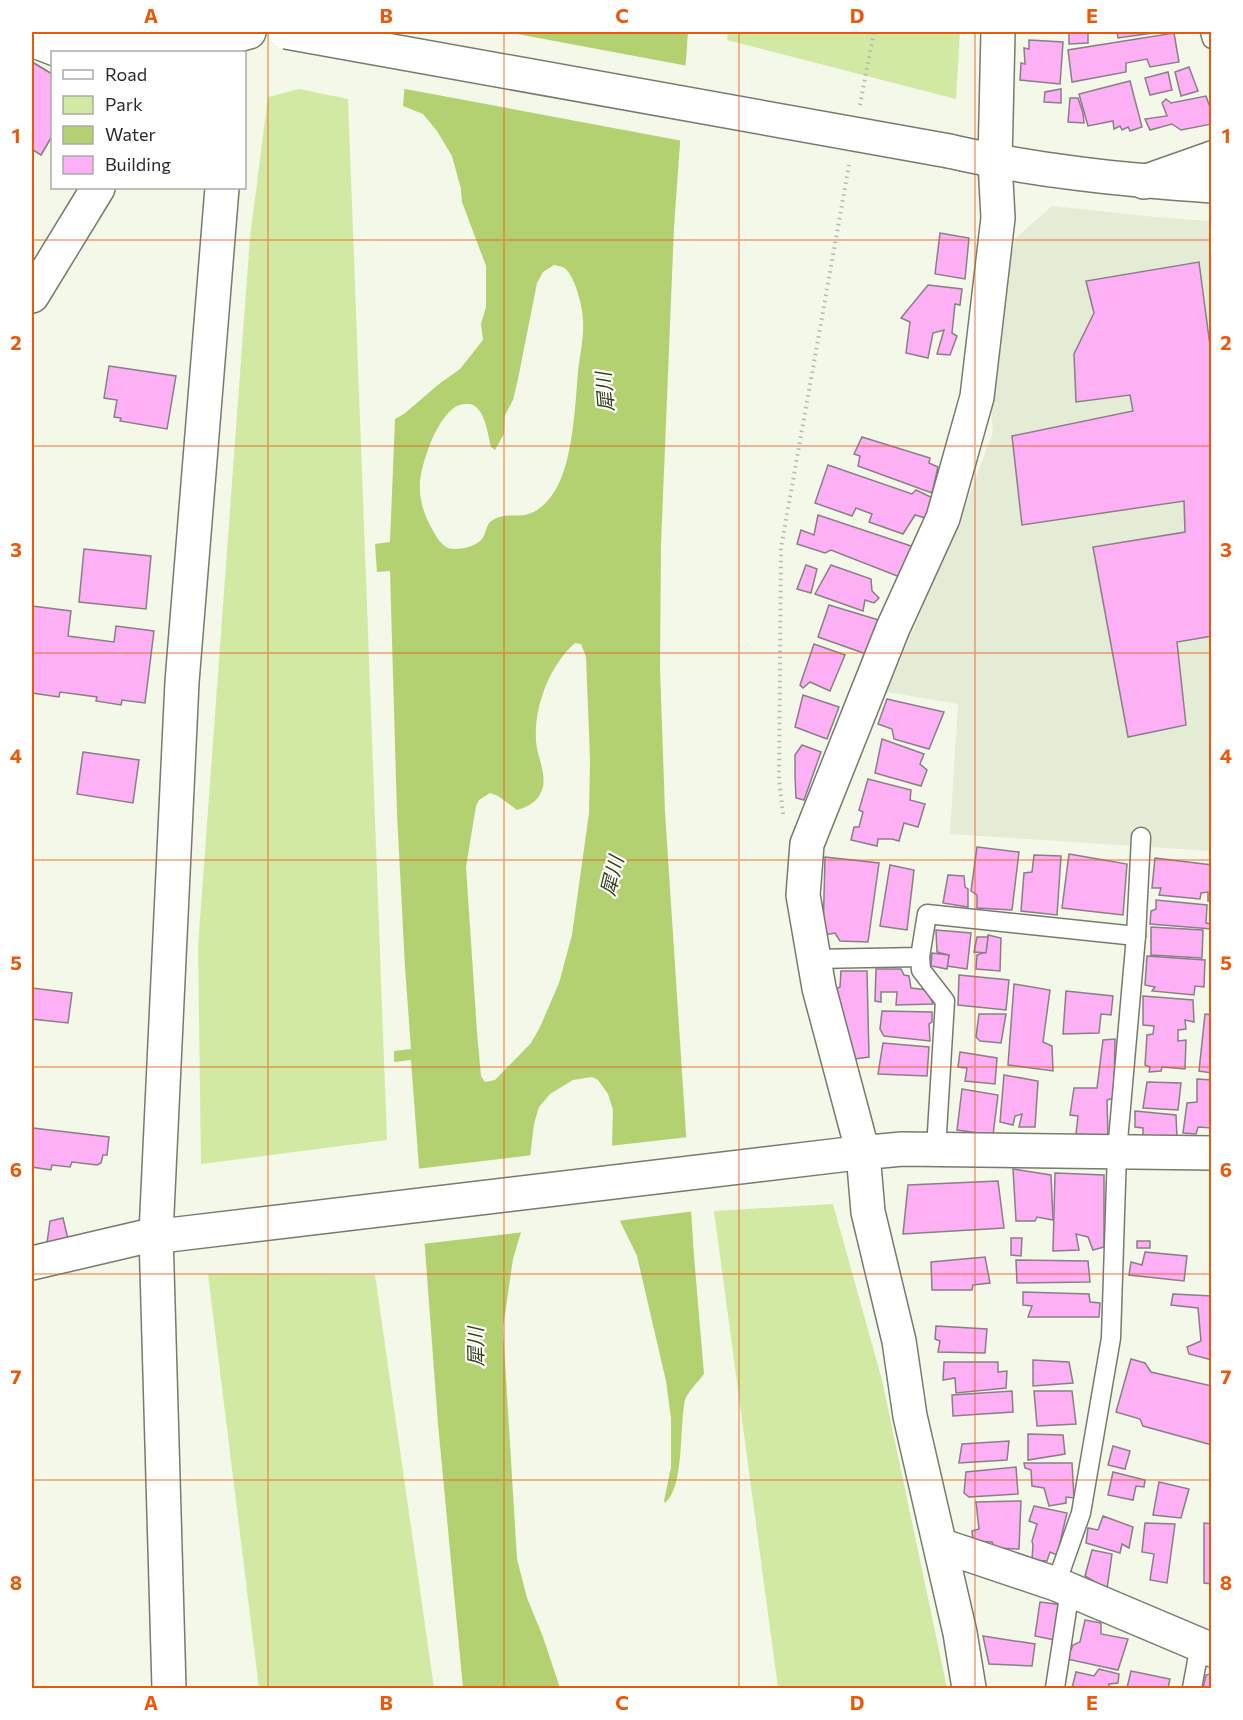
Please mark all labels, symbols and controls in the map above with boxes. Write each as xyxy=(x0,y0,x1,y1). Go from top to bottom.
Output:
text: A xyxy=(144,3,158,27)
text: B xyxy=(379,3,393,27)
text: C xyxy=(615,3,629,27)
text: D xyxy=(850,3,864,27)
text: E xyxy=(1086,3,1098,27)
legend xyxy=(51,51,246,189)
text: Road xyxy=(105,63,147,85)
text: Park xyxy=(105,93,143,115)
text: 1 xyxy=(11,123,21,147)
text: Water xyxy=(105,123,156,145)
text: 1 xyxy=(1221,123,1231,147)
text: Building xyxy=(105,153,171,175)
text: 2 xyxy=(10,330,22,354)
text: 2 xyxy=(1220,330,1232,354)
water label: 犀川 xyxy=(590,369,618,413)
text: 3 xyxy=(10,537,22,561)
text: 3 xyxy=(1220,537,1232,561)
text: 4 xyxy=(10,743,22,767)
text: 4 xyxy=(1220,743,1232,767)
water label: 犀川 xyxy=(595,852,628,898)
text: 5 xyxy=(10,950,22,974)
text: 5 xyxy=(1220,950,1232,974)
text: 6 xyxy=(10,1157,22,1181)
text: 6 xyxy=(1220,1157,1232,1181)
water label: 犀川 xyxy=(463,1325,487,1367)
text: 7 xyxy=(11,1364,22,1388)
text: 7 xyxy=(1221,1364,1232,1388)
text: 8 xyxy=(10,1570,22,1594)
text: 8 xyxy=(1220,1570,1232,1594)
text: A xyxy=(144,1690,158,1714)
text: B xyxy=(379,1690,393,1714)
text: C xyxy=(615,1690,629,1714)
text: D xyxy=(850,1690,864,1714)
text: E xyxy=(1086,1690,1098,1714)

